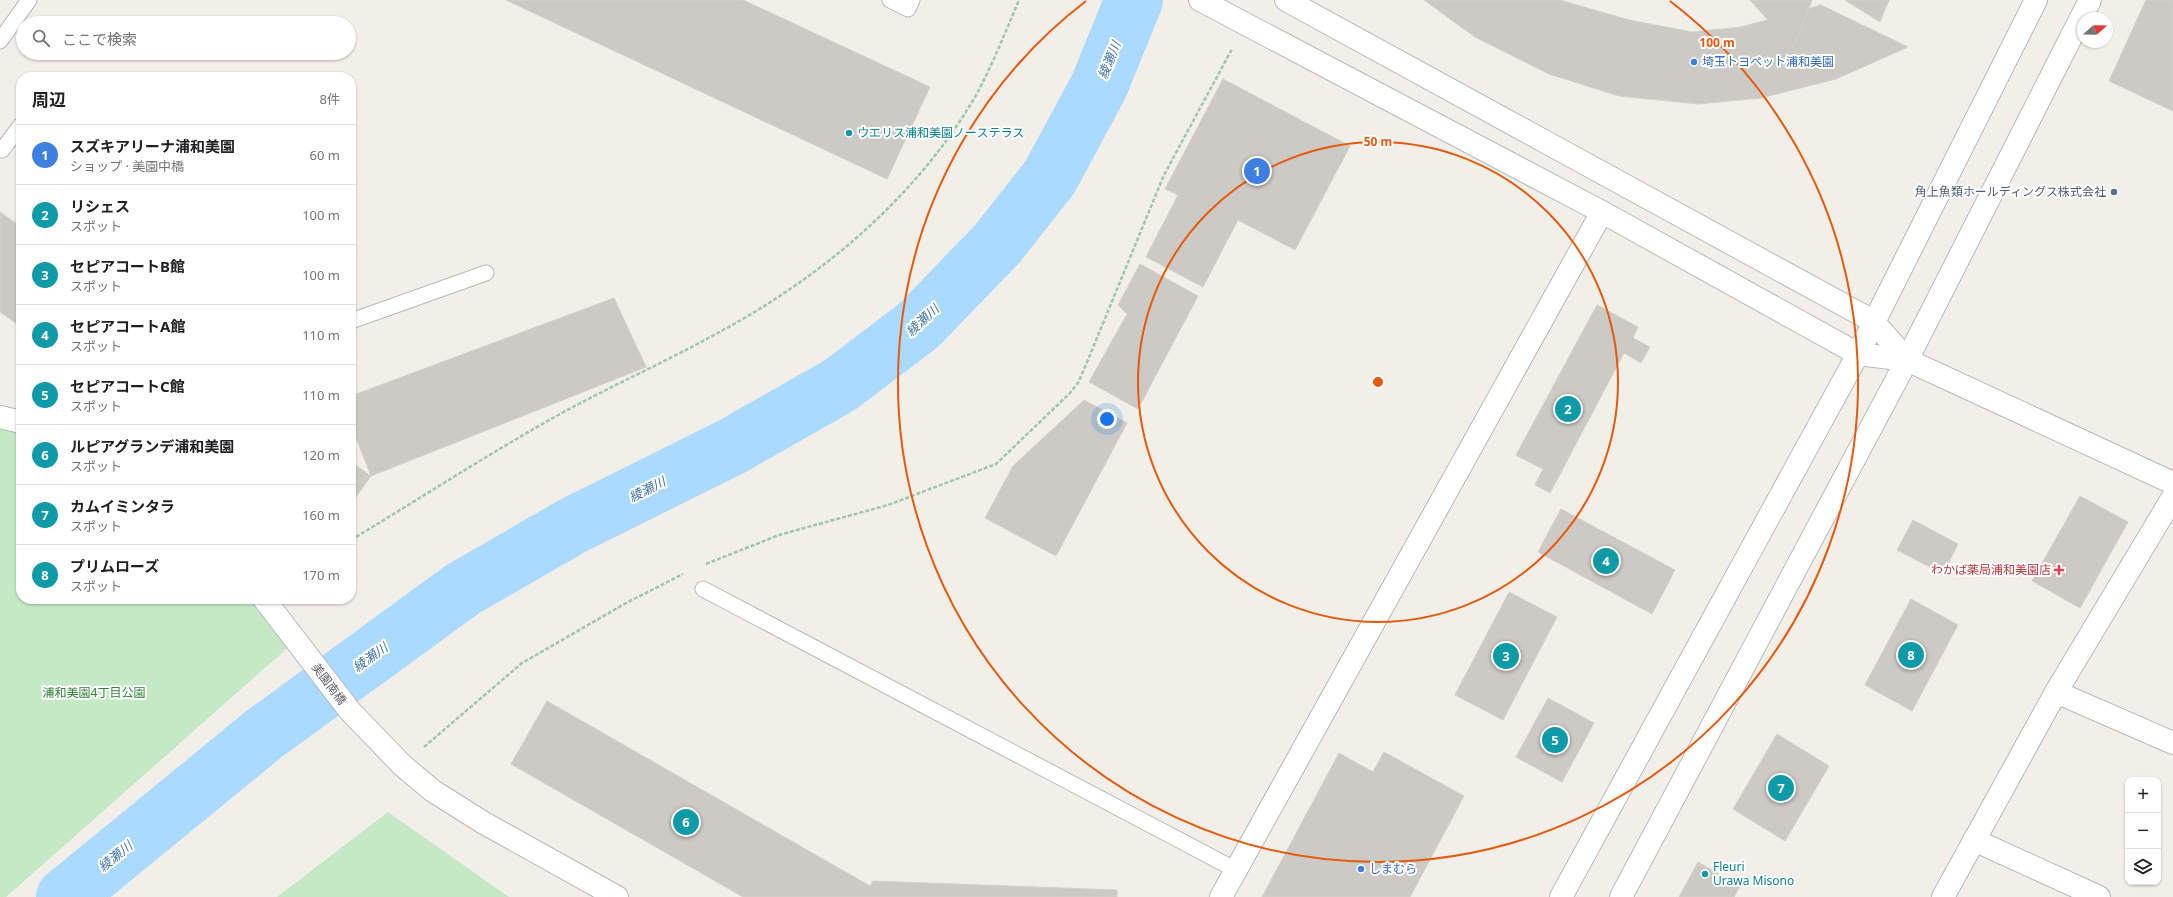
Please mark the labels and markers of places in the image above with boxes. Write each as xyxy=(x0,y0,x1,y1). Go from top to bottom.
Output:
place label: 埼玉トヨペット浦和美園 xyxy=(1702,53,1834,70)
marker: 埼玉トヨペット浦和美園 xyxy=(1689,57,1699,67)
place label: ウエリス浦和美園ノーステラス xyxy=(857,124,1024,141)
marker: ウエリス浦和美園ノーステラス xyxy=(844,128,854,138)
pin: 1 xyxy=(1244,156,1270,186)
place label: 角上魚類ホールディングス株式会社 xyxy=(1915,183,2106,200)
marker: 角上魚類ホールディングス株式会社 xyxy=(2109,187,2119,197)
centre of rings xyxy=(1371,375,1385,389)
pin: 2 xyxy=(1555,394,1581,424)
pin: 4 xyxy=(1593,546,1619,576)
place label: わかば薬局浦和美園店 xyxy=(1931,561,2051,578)
marker: わかば薬局浦和美園店 xyxy=(2054,565,2064,575)
pin: 8 xyxy=(1898,640,1924,670)
pin: 3 xyxy=(1493,641,1519,671)
pin: 5 xyxy=(1542,725,1568,755)
pin: 7 xyxy=(1768,773,1794,803)
pin: 6 xyxy=(673,807,699,837)
place label: Fleuri Urawa Misono xyxy=(1713,858,1794,889)
place label: しまむら xyxy=(1369,860,1417,877)
marker: しまむら xyxy=(1356,864,1366,874)
marker: Fleuri Urawa Misono xyxy=(1700,869,1710,879)

